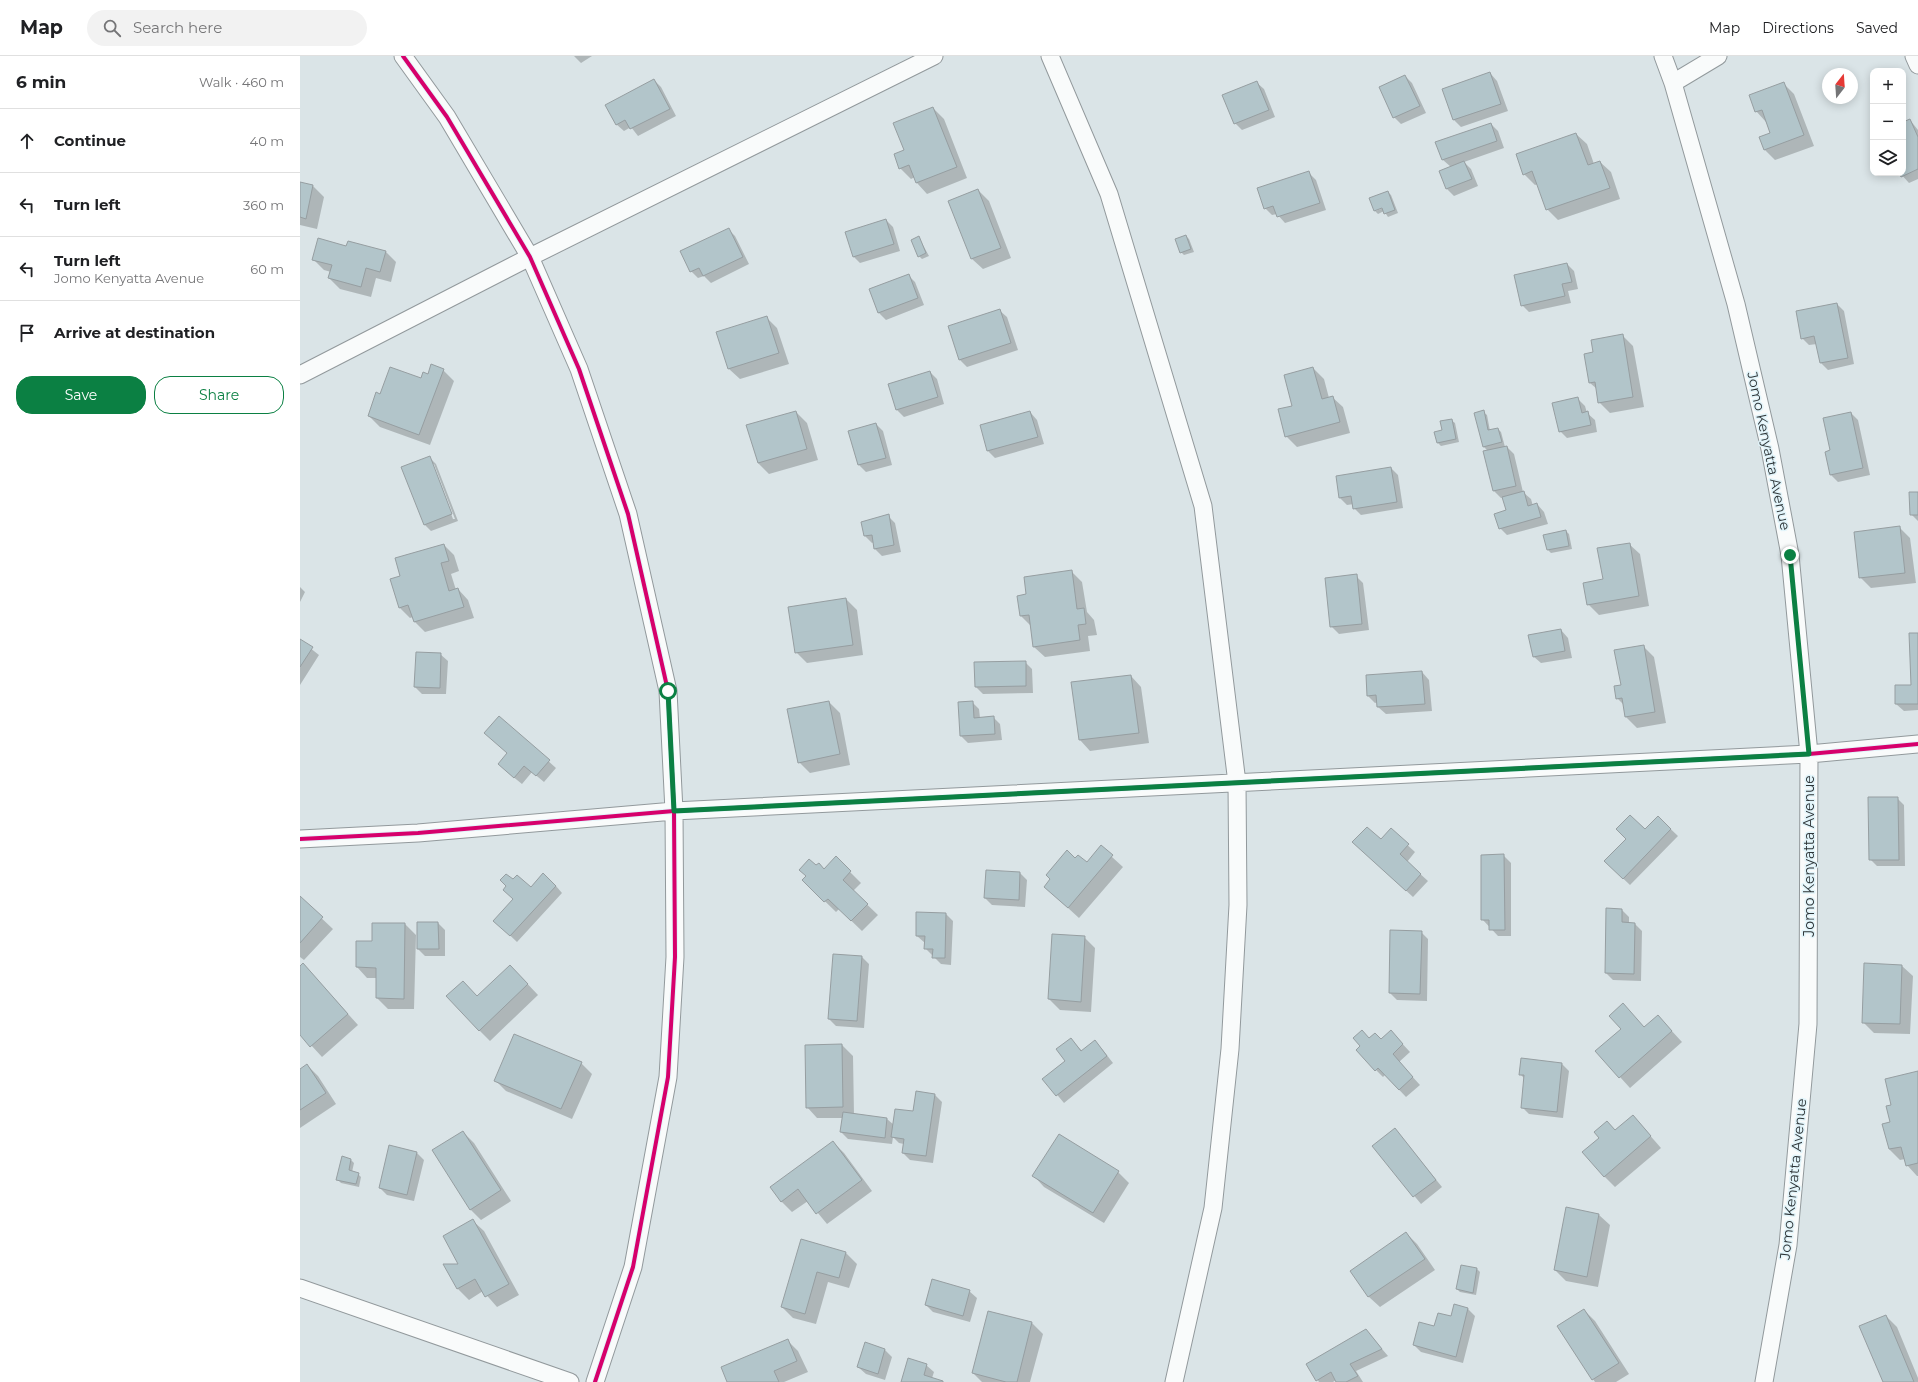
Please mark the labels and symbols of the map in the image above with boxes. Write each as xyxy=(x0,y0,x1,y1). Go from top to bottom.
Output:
north arrow xyxy=(1822,68,1858,104)
street label: Jomo Kenyatta Avenue xyxy=(1743,369,1795,532)
route end xyxy=(1781,546,1799,564)
route start xyxy=(659,682,677,700)
street label: Jomo Kenyatta Avenue xyxy=(1800,775,1818,938)
street label: Jomo Kenyatta Avenue xyxy=(1775,1098,1810,1261)

